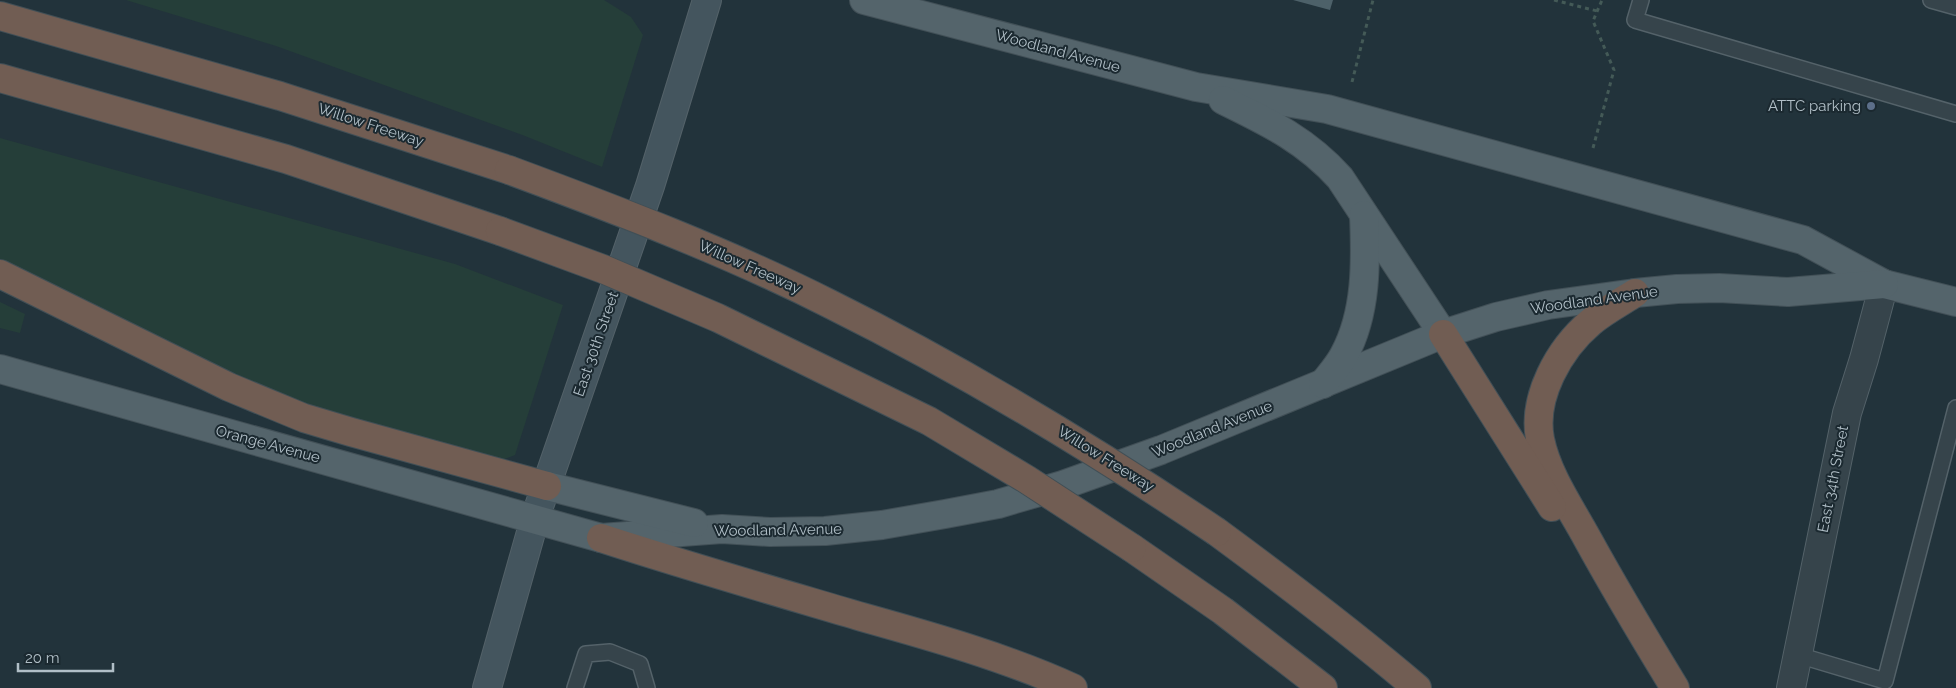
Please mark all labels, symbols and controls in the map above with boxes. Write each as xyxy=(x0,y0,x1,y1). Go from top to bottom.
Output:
street label: Woodland Avenue xyxy=(994,26,1122,76)
place label: ATTC parking xyxy=(1768,97,1861,115)
street label: Willow Freeway xyxy=(316,99,426,151)
marker: ATTC parking xyxy=(1865,100,1877,112)
street label: Willow Freeway xyxy=(696,236,804,298)
street label: Woodland Avenue xyxy=(1529,282,1659,318)
street label: East 30th Street xyxy=(570,289,622,399)
street label: Woodland Avenue xyxy=(1149,397,1275,461)
street label: Orange Avenue xyxy=(214,421,322,467)
street label: Willow Freeway xyxy=(1055,422,1157,496)
street label: East 34th Street xyxy=(1814,424,1852,534)
street label: Woodland Avenue xyxy=(714,520,842,540)
scale bar xyxy=(18,640,112,672)
text: 20 m xyxy=(25,649,60,667)

